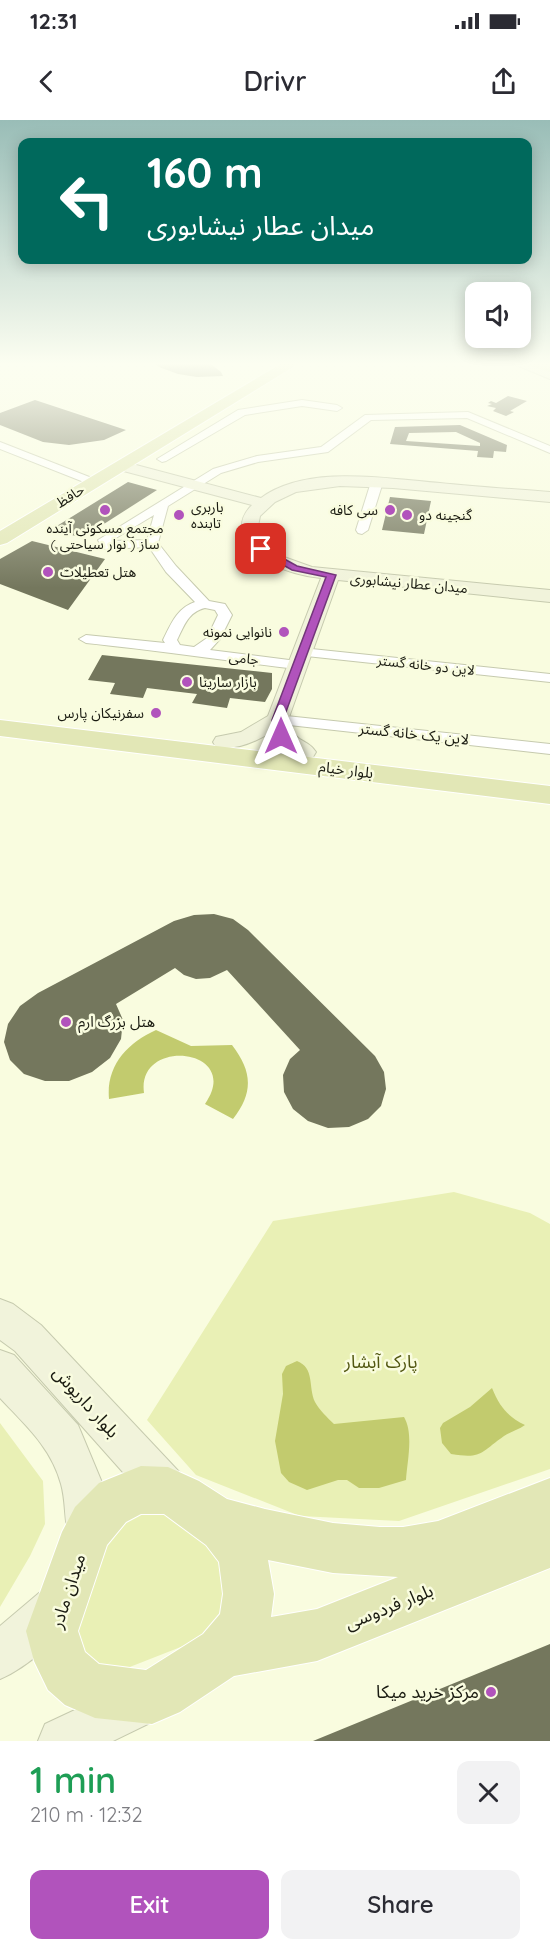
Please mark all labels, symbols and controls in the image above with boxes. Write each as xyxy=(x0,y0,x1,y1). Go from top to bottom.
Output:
text: 12:31 xyxy=(30,7,77,35)
text: Drivr xyxy=(244,64,306,98)
icon: back xyxy=(30,65,63,98)
icon: share xyxy=(487,65,520,98)
text: 160 m xyxy=(147,146,263,199)
icon: left xyxy=(48,162,126,240)
text: میدان عطار نیشابوری xyxy=(147,208,374,242)
map controls xyxy=(465,282,531,348)
button: sound xyxy=(465,282,531,348)
street label: حافظ xyxy=(52,480,88,512)
place label: باربری تابنده xyxy=(191,498,224,532)
place label: سی کافه xyxy=(330,501,378,519)
marker: مجتمع مسکونی آینده ساز ( نوار سیاحتی ) xyxy=(98,503,112,517)
marker: سی کافه xyxy=(383,503,397,517)
place label: گنجینه دو xyxy=(419,506,472,524)
marker: باربری تابنده xyxy=(172,508,186,522)
marker: گنجینه دو xyxy=(400,508,414,522)
place label: مجتمع مسکونی آینده ساز ( نوار سیاحتی ) xyxy=(46,519,164,553)
pin xyxy=(235,523,286,574)
icon: arrive xyxy=(244,532,277,565)
place label: هتل تعطیلات xyxy=(60,563,136,581)
marker: هتل تعطیلات xyxy=(41,565,55,579)
street label: میدان عطار نیشابوری xyxy=(349,569,469,597)
place label: نانوایی نمونه xyxy=(203,623,272,641)
marker: نانوایی نمونه xyxy=(277,625,291,639)
street label: جامی xyxy=(228,647,260,669)
street label: لاین دو خانه گستر xyxy=(375,651,476,679)
place label: بازار سارینا xyxy=(199,673,257,691)
marker: بازار سارینا xyxy=(180,675,194,689)
place label: سفرنیکان پارس xyxy=(57,704,144,723)
position arrow xyxy=(249,704,313,768)
marker: سفرنیکان پارس xyxy=(149,706,163,720)
street label: لاین یک خانه گستر xyxy=(357,718,470,749)
street label: بلوار خیام xyxy=(317,757,374,784)
place label: هتل بزرگ ارم xyxy=(78,1012,155,1033)
marker: هتل بزرگ ارم xyxy=(59,1015,73,1029)
park label: پارک آبشار xyxy=(343,1350,418,1373)
street label: بلوار داریوش xyxy=(48,1361,125,1442)
street label: میدان مادر xyxy=(44,1551,90,1632)
street label: بلوار فردوسی xyxy=(341,1578,436,1635)
place label: مرکز خرید میکا xyxy=(376,1680,479,1703)
marker: مرکز خرید میکا xyxy=(484,1685,498,1699)
text: 1 min xyxy=(30,1757,116,1802)
button: close xyxy=(457,1761,520,1824)
text: 210 m · 12:32 xyxy=(30,1802,143,1827)
button: Exit xyxy=(30,1870,269,1939)
button: Share xyxy=(281,1870,520,1939)

